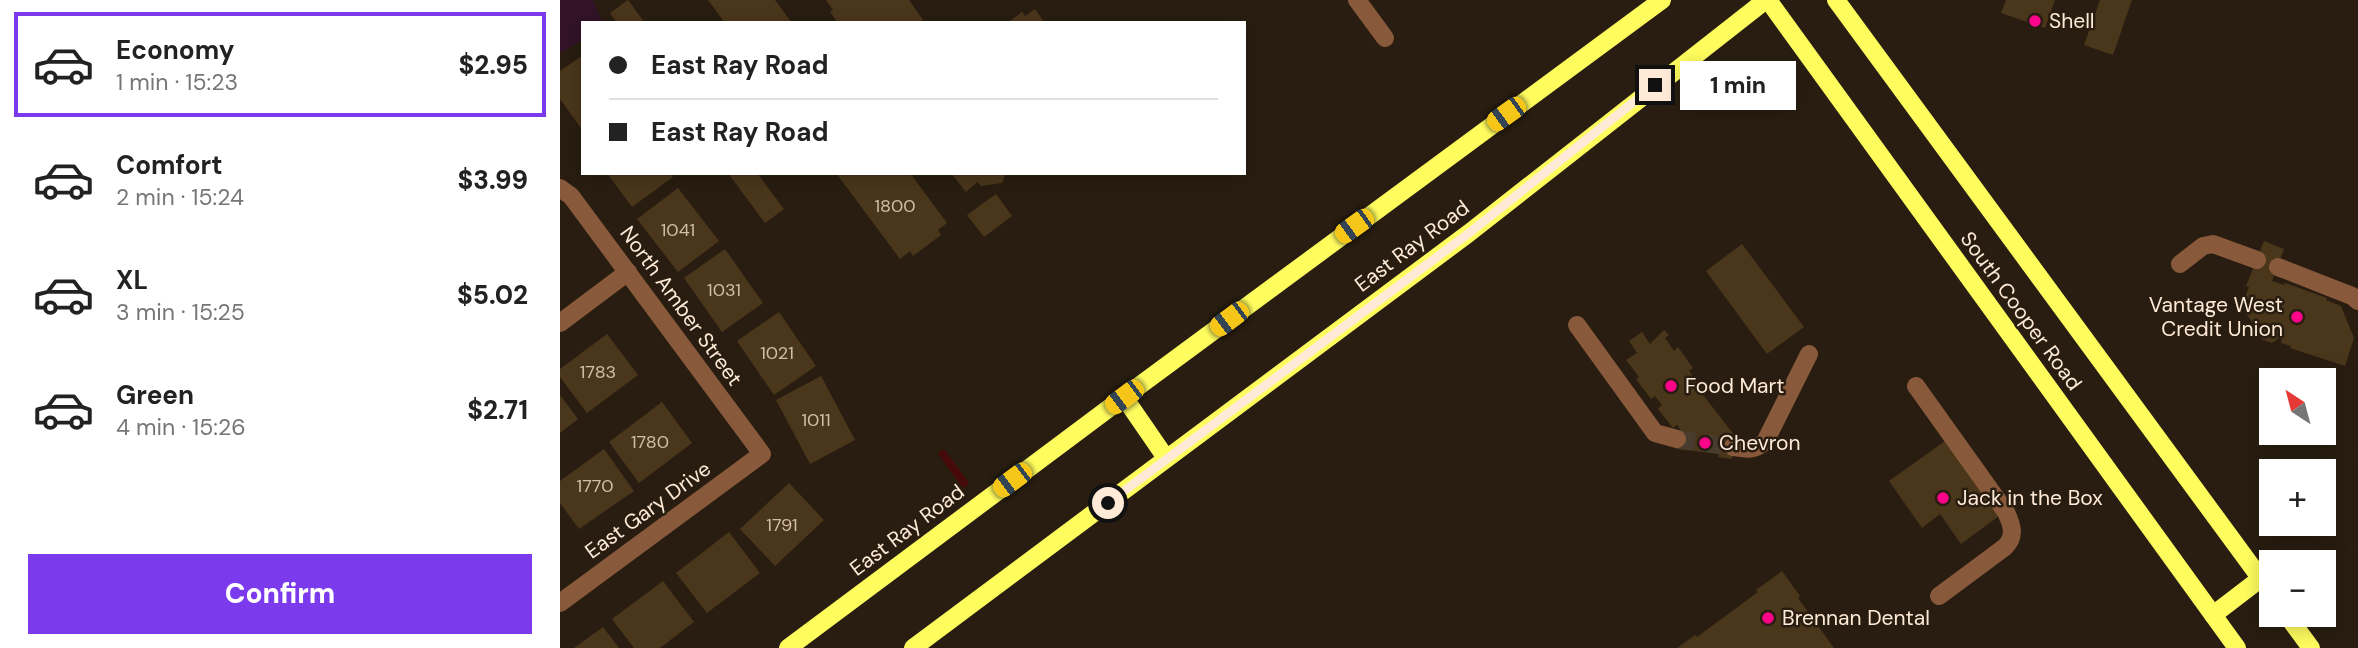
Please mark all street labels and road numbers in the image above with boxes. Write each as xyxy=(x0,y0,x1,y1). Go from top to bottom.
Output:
street label: East Ray Road xyxy=(1349,194,1475,298)
street label: North Amber Street xyxy=(613,220,749,392)
street label: South Cooper Road xyxy=(1954,226,2088,396)
street label: East Gary Drive xyxy=(579,455,717,565)
street label: East Ray Road xyxy=(844,478,970,582)

